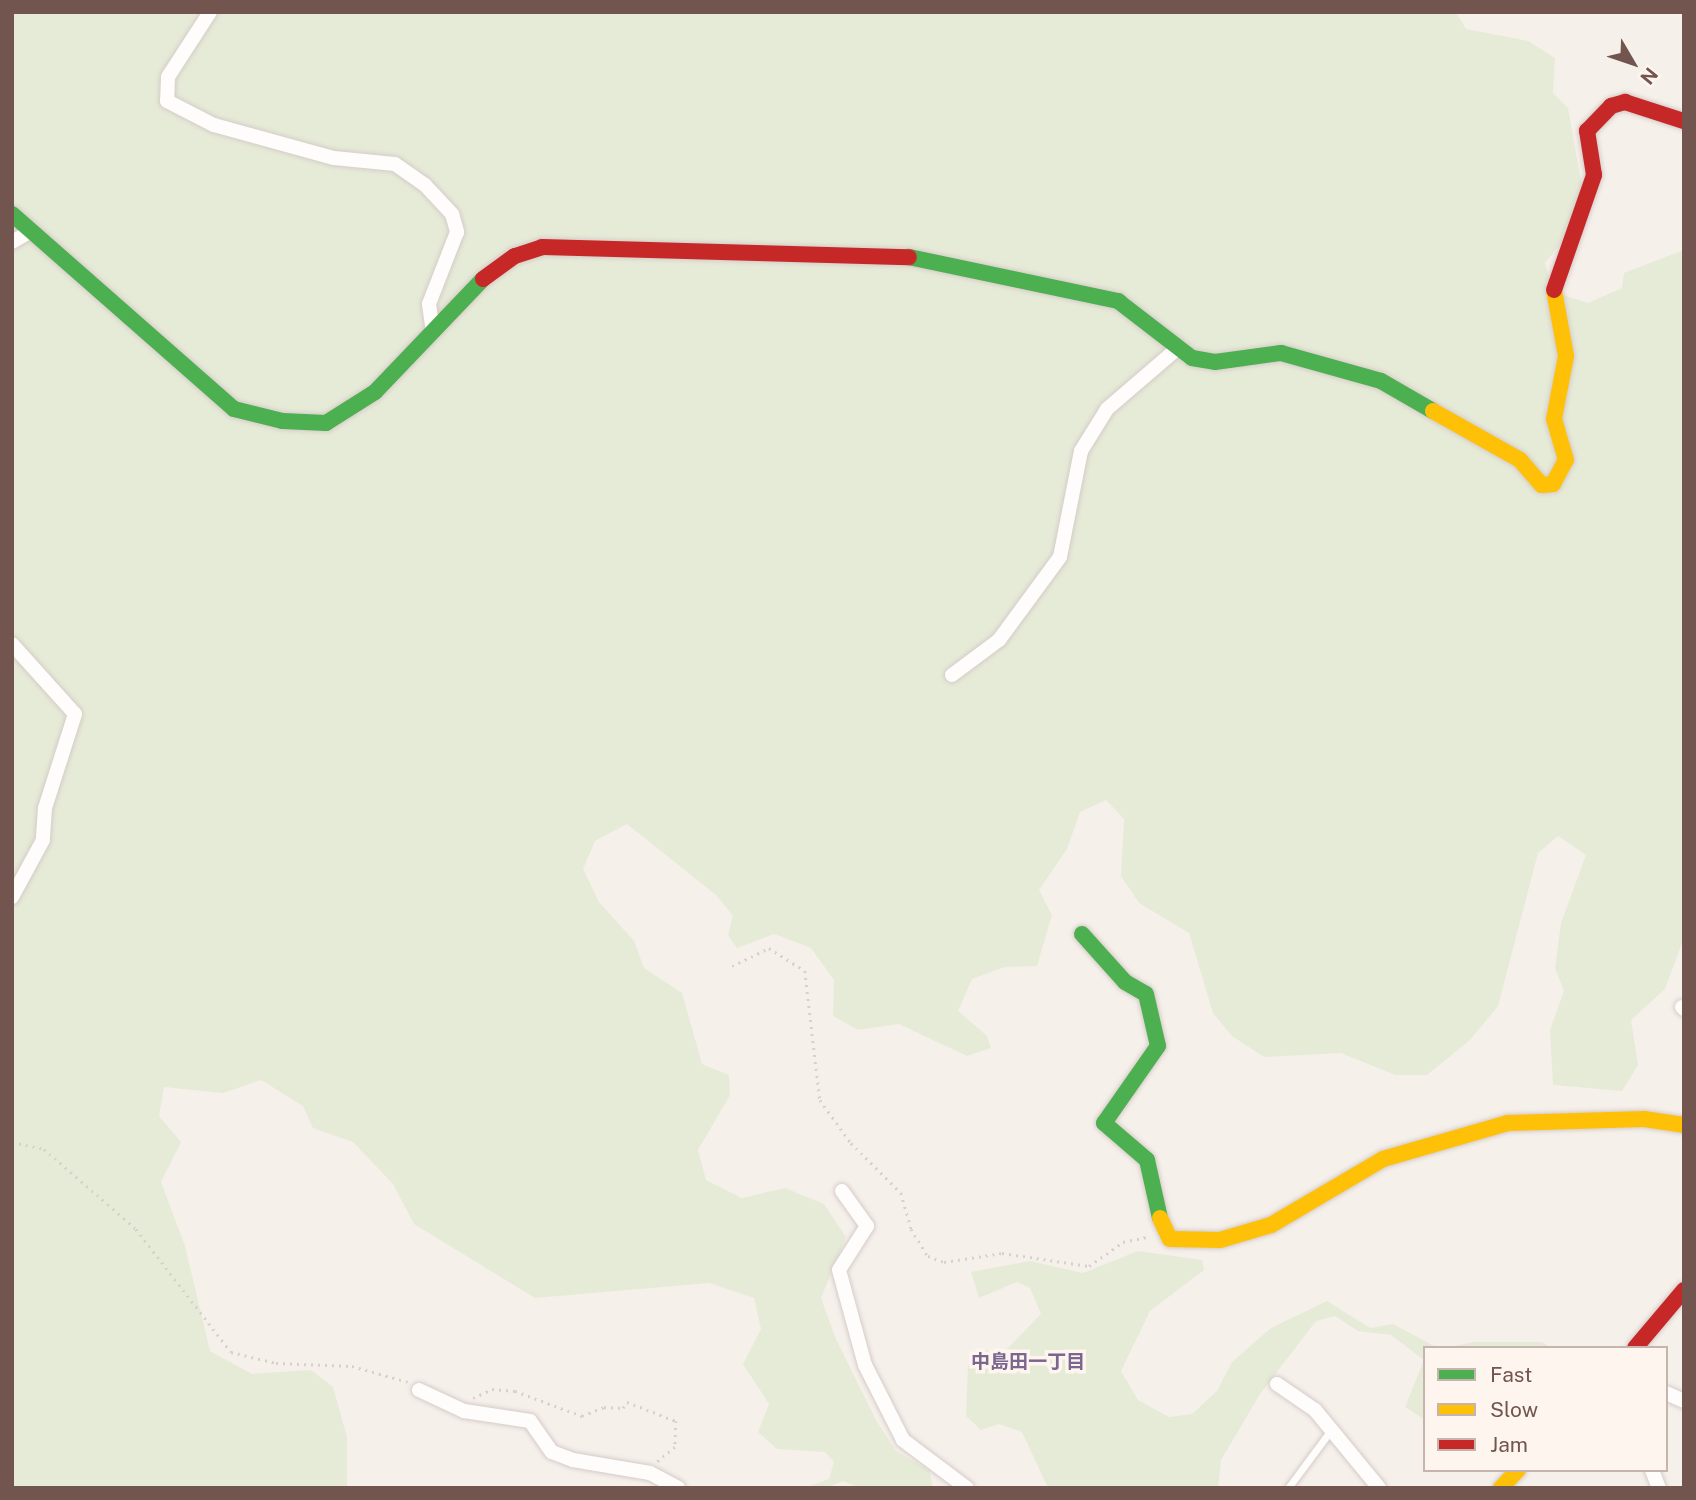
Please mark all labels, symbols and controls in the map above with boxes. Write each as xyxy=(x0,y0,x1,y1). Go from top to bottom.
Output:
north arrow xyxy=(1598,28,1668,98)
text: N xyxy=(1636,64,1663,89)
legend xyxy=(1423,1346,1668,1472)
district label: 中島田一丁目 xyxy=(971,1351,1085,1373)
text: Fast xyxy=(1490,1362,1532,1387)
text: Slow xyxy=(1490,1397,1538,1422)
text: Jam xyxy=(1490,1432,1528,1457)

